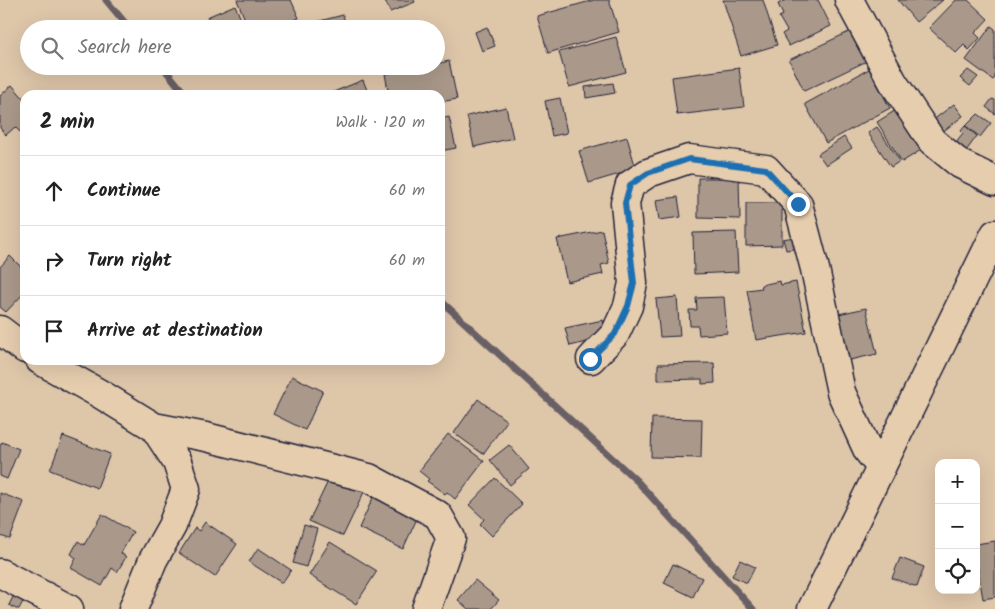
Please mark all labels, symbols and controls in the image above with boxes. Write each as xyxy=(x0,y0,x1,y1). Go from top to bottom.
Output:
search box xyxy=(20,20,445,75)
text: Search here xyxy=(78,33,172,63)
icon: search xyxy=(38,34,66,62)
text: 2 min xyxy=(40,106,95,139)
text: Walk · 120 m xyxy=(335,110,425,135)
text: Continue xyxy=(87,176,160,206)
icon: ahead xyxy=(40,177,68,205)
text: 60 m xyxy=(389,178,425,203)
route end xyxy=(787,193,810,216)
text: Turn right xyxy=(87,246,172,276)
icon: right xyxy=(40,247,68,275)
text: 60 m xyxy=(389,248,425,273)
text: Arrive at destination xyxy=(87,316,263,346)
icon: arrive xyxy=(40,317,68,345)
route start xyxy=(579,348,602,371)
map controls xyxy=(935,459,980,594)
button: + xyxy=(935,459,980,504)
button: − xyxy=(935,504,980,549)
button: locate xyxy=(935,549,980,594)

